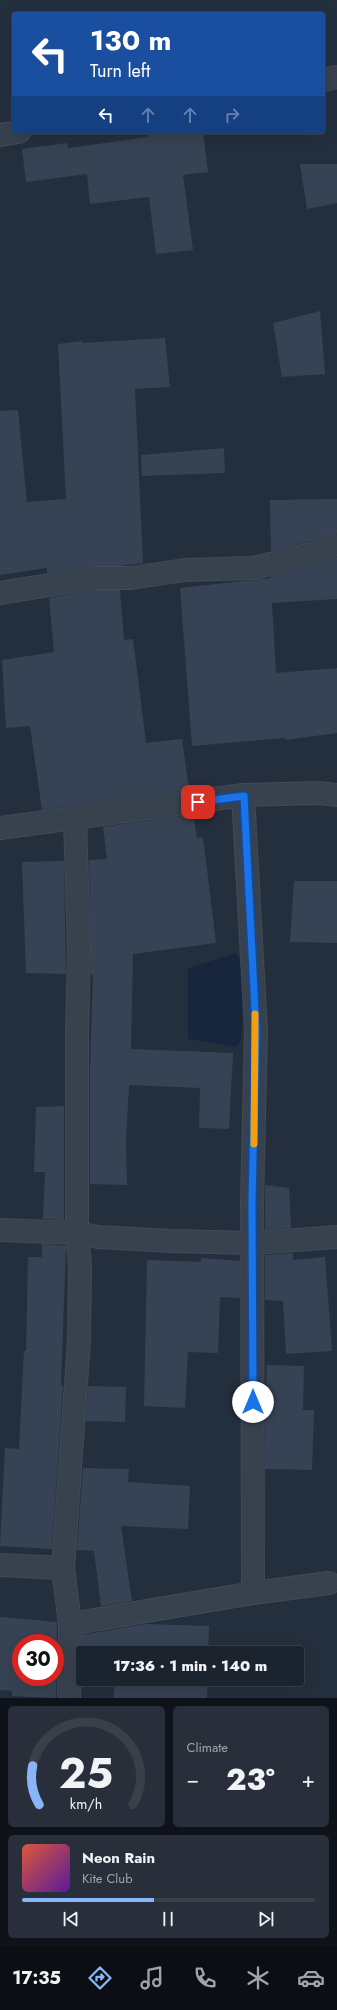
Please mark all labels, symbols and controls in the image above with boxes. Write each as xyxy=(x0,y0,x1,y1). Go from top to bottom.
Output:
text: 130 m xyxy=(90,20,172,61)
icon: left xyxy=(24,28,76,80)
text: Turn left xyxy=(90,58,150,84)
icon: left xyxy=(95,104,117,126)
icon: ahead xyxy=(137,104,159,126)
icon: ahead xyxy=(179,104,201,126)
icon: right xyxy=(221,104,243,126)
pin xyxy=(181,785,215,819)
icon: arrive xyxy=(187,791,209,813)
position arrow xyxy=(232,1381,274,1423)
speed limit sign: 30 xyxy=(12,1634,64,1686)
text: 17:36 · 1 min · 140 m xyxy=(113,1655,267,1677)
text: Climate xyxy=(187,1738,228,1757)
text: 25 xyxy=(59,1742,113,1803)
text: 23° xyxy=(226,1758,275,1801)
text: − xyxy=(187,1763,199,1795)
text: + xyxy=(301,1763,315,1795)
text: km/h xyxy=(70,1793,102,1813)
text: Neon Rain xyxy=(82,1847,155,1869)
text: Kite Club xyxy=(82,1869,133,1888)
icon: previous xyxy=(60,1908,82,1930)
icon: pause xyxy=(157,1908,179,1930)
icon: next xyxy=(255,1908,277,1930)
icon: directions xyxy=(86,1964,114,1992)
icon: music xyxy=(138,1964,166,1992)
icon: phone xyxy=(191,1964,219,1992)
icon: climate xyxy=(244,1964,272,1992)
icon: car xyxy=(297,1964,325,1992)
text: 17:35 xyxy=(12,1965,61,1991)

